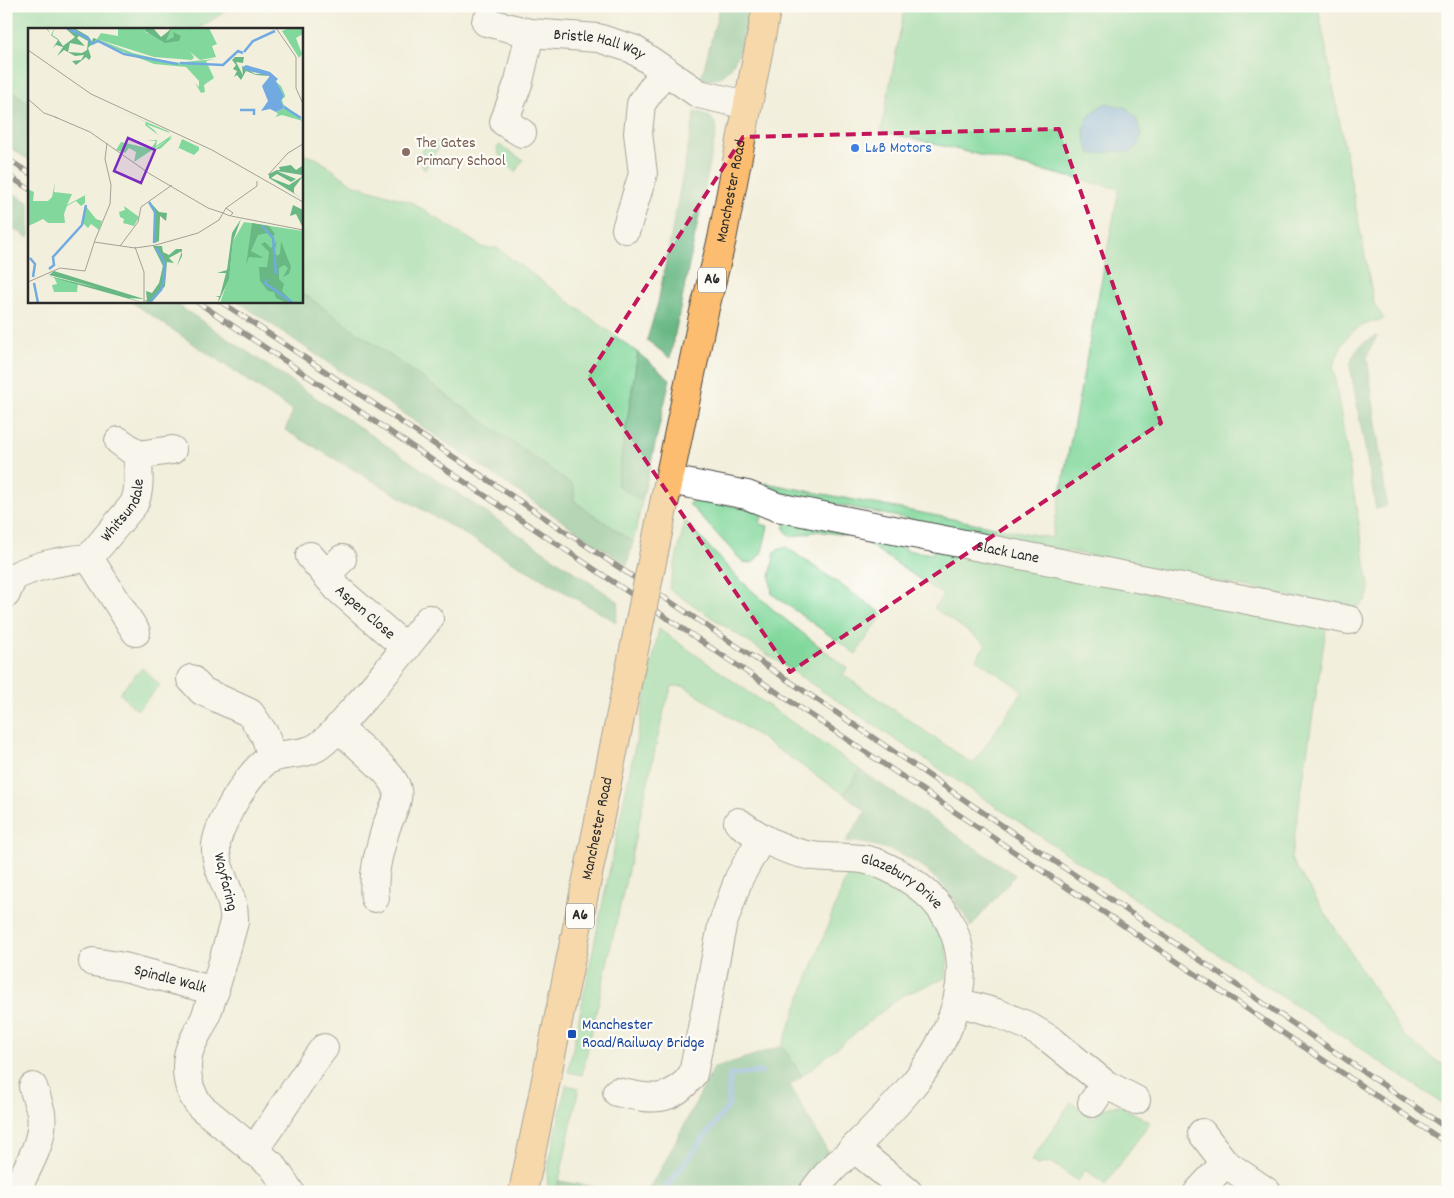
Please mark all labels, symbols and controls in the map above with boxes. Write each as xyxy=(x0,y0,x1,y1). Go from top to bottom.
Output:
street label: Bristle Hall Way xyxy=(553,23,650,66)
inset map xyxy=(28,28,302,302)
place label: The Gates Primary School xyxy=(416,132,506,173)
place label: L&B Motors xyxy=(865,137,932,160)
street label: Manchester Road xyxy=(710,138,752,245)
marker: L&B Motors xyxy=(849,142,861,154)
marker: The Gates Primary School xyxy=(400,146,412,158)
road number: A6 xyxy=(698,268,726,292)
street label: Whitsundale xyxy=(95,478,150,547)
street label: Slack Lane xyxy=(974,535,1041,570)
street label: Aspen Close xyxy=(330,580,400,645)
street label: Manchester Road xyxy=(576,775,619,882)
street label: Glazebury Drive xyxy=(859,848,948,914)
street label: Wayfaring xyxy=(207,850,243,914)
road number: A6 xyxy=(566,904,594,928)
street label: Spindle Walk xyxy=(131,959,209,1000)
place label: Manchester Road/Railway Bridge xyxy=(582,1014,704,1055)
marker: Manchester Road/Railway Bridge xyxy=(566,1028,578,1040)

